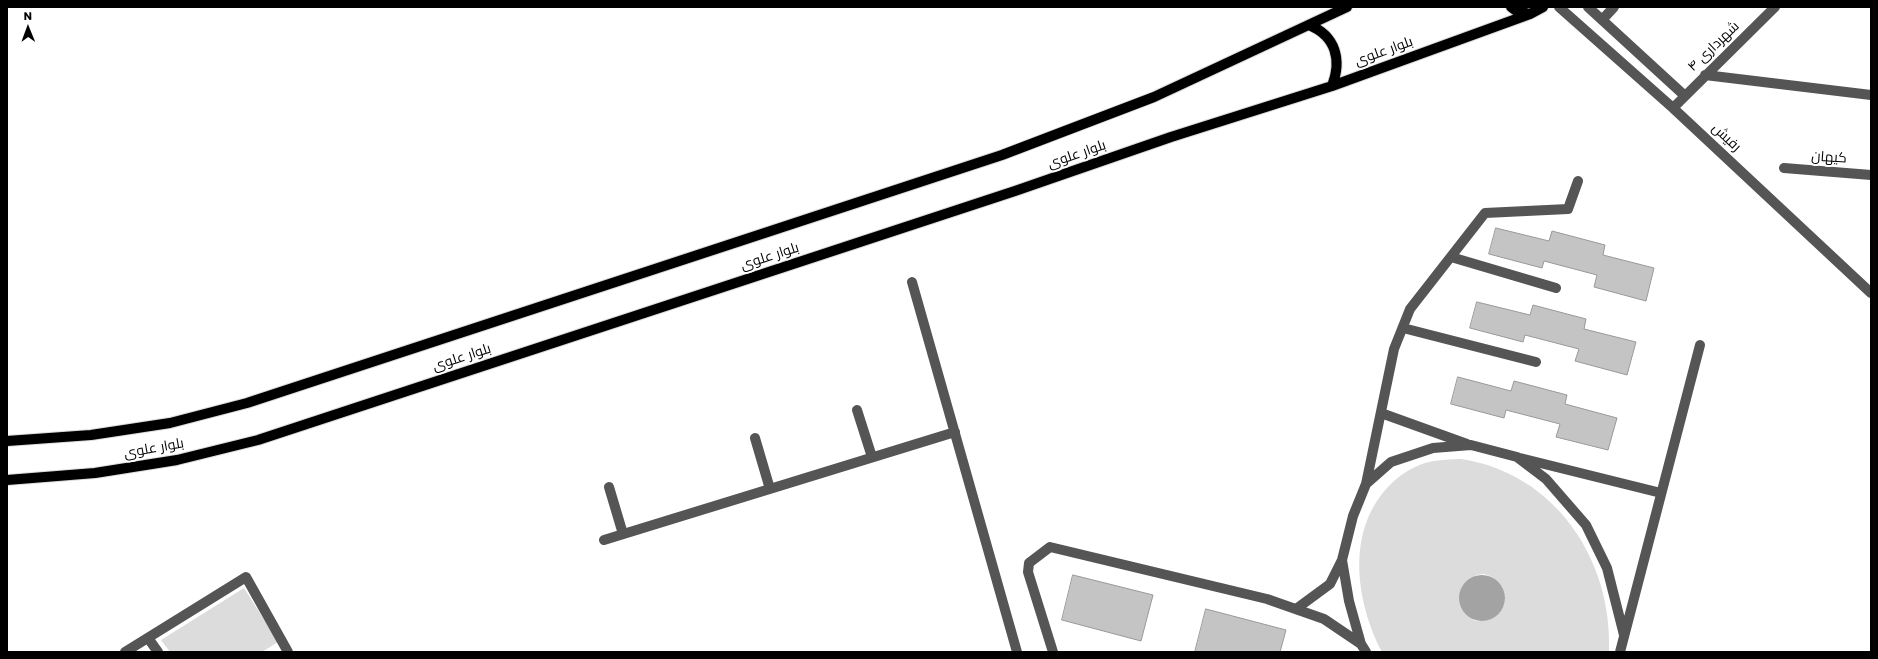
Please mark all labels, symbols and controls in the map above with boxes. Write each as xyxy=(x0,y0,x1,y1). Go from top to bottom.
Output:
north arrow xyxy=(8,8,48,48)
text: N xyxy=(24,8,32,24)
street label: شهرداری ۴ xyxy=(1685,18,1743,76)
street label: بلوار علوی xyxy=(1353,34,1415,70)
street label: رفیش xyxy=(1708,120,1744,156)
street label: بلوار علوی xyxy=(1046,137,1108,173)
street label: کیهان xyxy=(1811,148,1847,168)
street label: بلوار علوی xyxy=(739,240,801,274)
street label: بلوار علوی xyxy=(431,341,493,375)
street label: بلوار علوی xyxy=(123,435,185,463)

